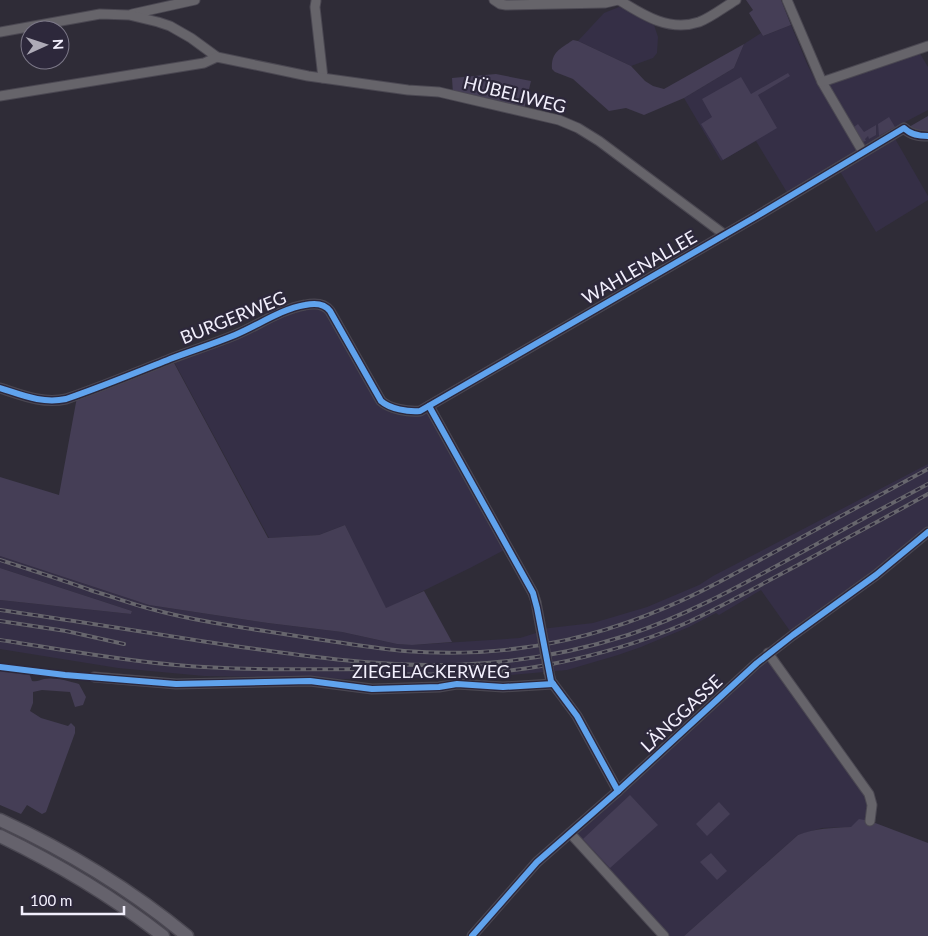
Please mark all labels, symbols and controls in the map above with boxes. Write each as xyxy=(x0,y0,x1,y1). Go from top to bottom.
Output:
north arrow xyxy=(20,20,70,70)
text: N xyxy=(50,38,67,50)
street label: HÜBELIWEG xyxy=(461,71,569,117)
street label: WAHLENALLEE xyxy=(578,225,700,309)
street label: BURGERWEG xyxy=(177,286,289,348)
street label: ZIEGELACKERWEG xyxy=(352,660,510,682)
street label: LÄNGGASSE xyxy=(636,670,726,756)
scale bar xyxy=(22,884,125,916)
text: 100 m xyxy=(30,891,72,909)

